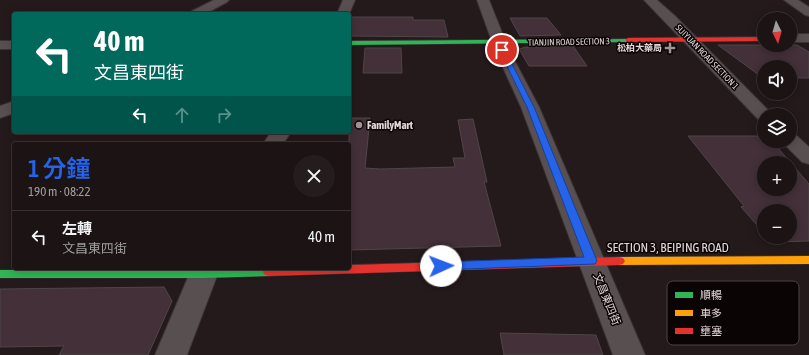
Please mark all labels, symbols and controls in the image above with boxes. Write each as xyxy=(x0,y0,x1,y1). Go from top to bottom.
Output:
north arrow xyxy=(757,12,797,52)
map controls xyxy=(757,12,797,244)
street label: SUIYUAN ROAD SECTION 1 xyxy=(674,23,740,91)
text: 40 m xyxy=(94,25,144,57)
icon: left xyxy=(28,28,80,80)
pin xyxy=(485,33,519,67)
street label: TIANJIN ROAD SECTION 3 xyxy=(528,36,610,48)
icon: arrive xyxy=(491,39,513,61)
place label: 松柏大藥局 xyxy=(617,43,662,53)
marker: 松柏大藥局 xyxy=(665,43,675,53)
button: sound xyxy=(757,60,797,100)
text: 文昌東四街 xyxy=(94,62,184,83)
icon: left xyxy=(129,104,151,126)
icon: ahead xyxy=(171,104,193,126)
icon: right xyxy=(213,104,235,126)
button: layers xyxy=(757,108,797,148)
place label: FamilyMart xyxy=(367,119,414,131)
marker: FamilyMart xyxy=(354,120,364,130)
text: 1 分鐘 xyxy=(28,155,91,182)
button: close xyxy=(293,155,335,197)
button: + xyxy=(757,156,797,196)
text: 190 m · 08:22 xyxy=(28,184,91,199)
button: − xyxy=(757,204,797,244)
text: 左轉 xyxy=(62,220,92,237)
icon: left xyxy=(28,226,50,248)
text: 40 m xyxy=(308,228,335,245)
street label: SECTION 3, BEIPING ROAD xyxy=(607,240,729,255)
text: 文昌東四街 xyxy=(62,241,127,256)
position arrow xyxy=(420,245,462,287)
street label: 文昌東四街 xyxy=(591,271,623,327)
legend xyxy=(667,281,799,345)
text: 順暢 xyxy=(700,289,722,301)
text: 車多 xyxy=(700,307,722,319)
text: 壅塞 xyxy=(700,325,722,337)

